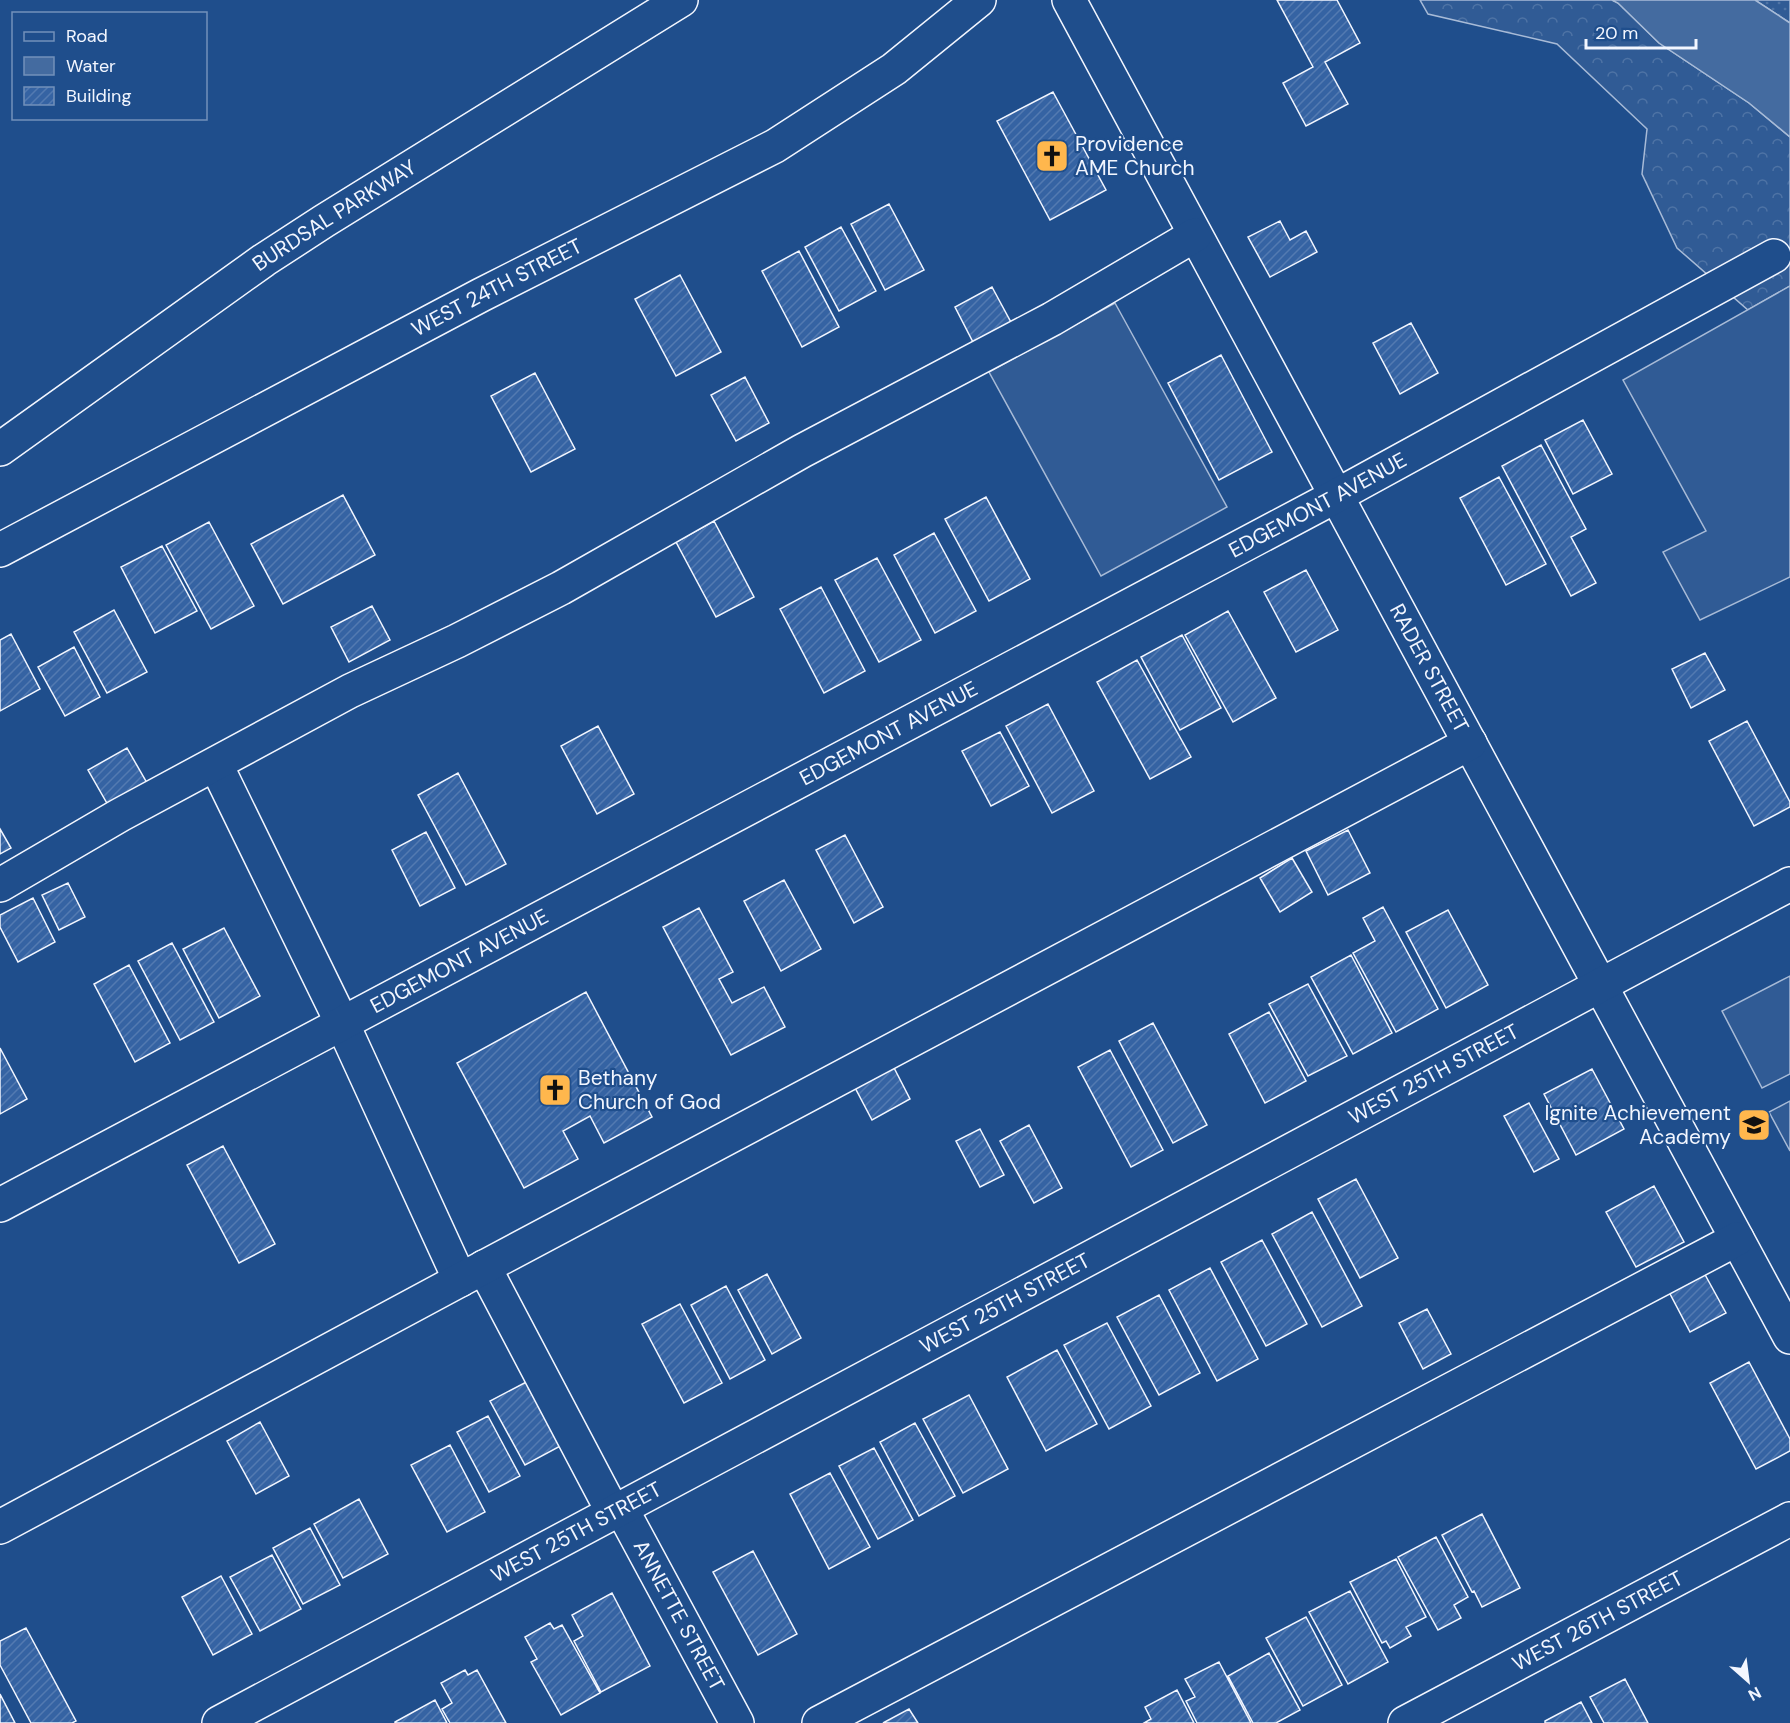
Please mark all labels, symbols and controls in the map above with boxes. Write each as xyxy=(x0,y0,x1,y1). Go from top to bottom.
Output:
legend xyxy=(12,12,207,120)
scale bar xyxy=(1586,12,1696,50)
text: 20 m xyxy=(1595,21,1638,45)
text: Road xyxy=(66,24,108,48)
text: Water xyxy=(66,54,116,78)
text: Building xyxy=(66,84,131,108)
place label: Providence AME Church xyxy=(1075,130,1195,182)
church icon: Providence AME Church xyxy=(1034,138,1070,174)
street label: BURDSAL PARKWAY xyxy=(247,153,422,278)
street label: WEST 24TH STREET xyxy=(407,232,587,343)
street label: EDGEMONT AVENUE xyxy=(1224,446,1412,564)
street label: RADER STREET xyxy=(1383,599,1475,738)
street label: EDGEMONT AVENUE xyxy=(795,675,983,792)
street label: EDGEMONT AVENUE xyxy=(365,902,553,1020)
street label: WEST 25TH STREET xyxy=(1344,1017,1524,1131)
place label: Bethany Church of God xyxy=(578,1064,721,1116)
church icon: Bethany Church of God xyxy=(537,1072,573,1108)
place label: Ignite Achievement Academy xyxy=(1544,1099,1731,1151)
school or university icon: Ignite Achievement Academy xyxy=(1736,1107,1772,1143)
street label: WEST 25TH STREET xyxy=(915,1246,1095,1360)
street label: WEST 25TH STREET xyxy=(486,1475,667,1589)
street label: ANNETTE STREET xyxy=(627,1535,731,1696)
street label: WEST 26TH STREET xyxy=(1507,1564,1688,1678)
north arrow xyxy=(1718,1651,1778,1711)
text: N xyxy=(1745,1682,1765,1706)

